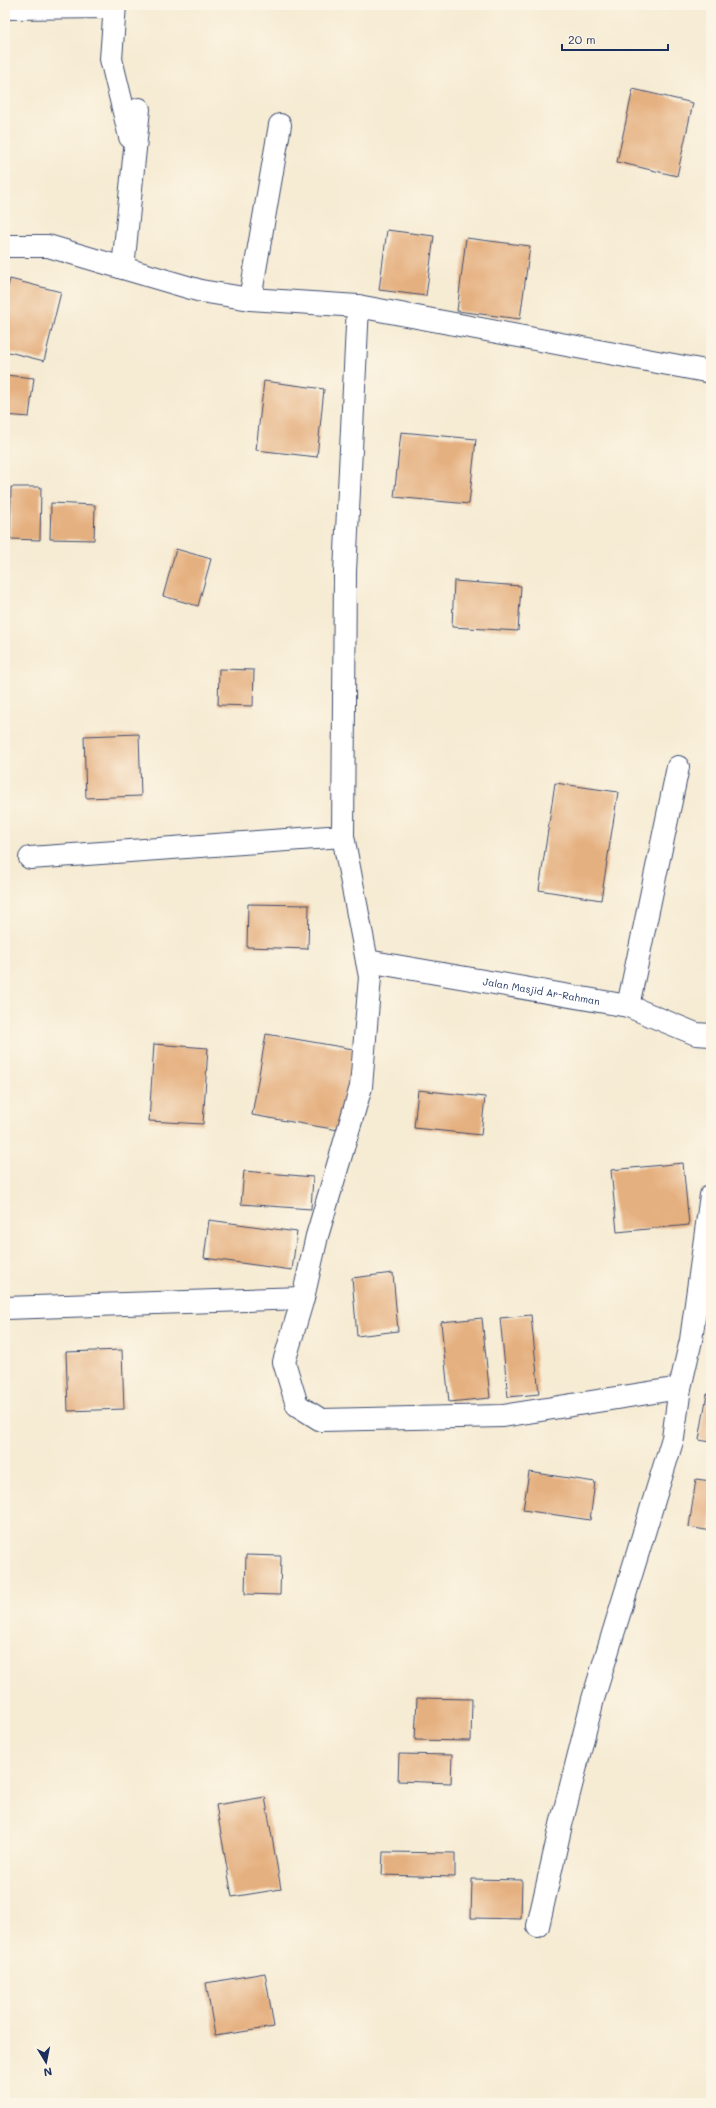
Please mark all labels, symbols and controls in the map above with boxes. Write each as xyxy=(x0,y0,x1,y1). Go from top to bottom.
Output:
scale bar xyxy=(562,26,668,52)
text: 20 m xyxy=(568,31,596,47)
street label: Jalan Masjid Ar-Rahman xyxy=(482,974,601,1008)
north arrow xyxy=(26,2042,66,2082)
text: N xyxy=(42,2064,53,2080)

